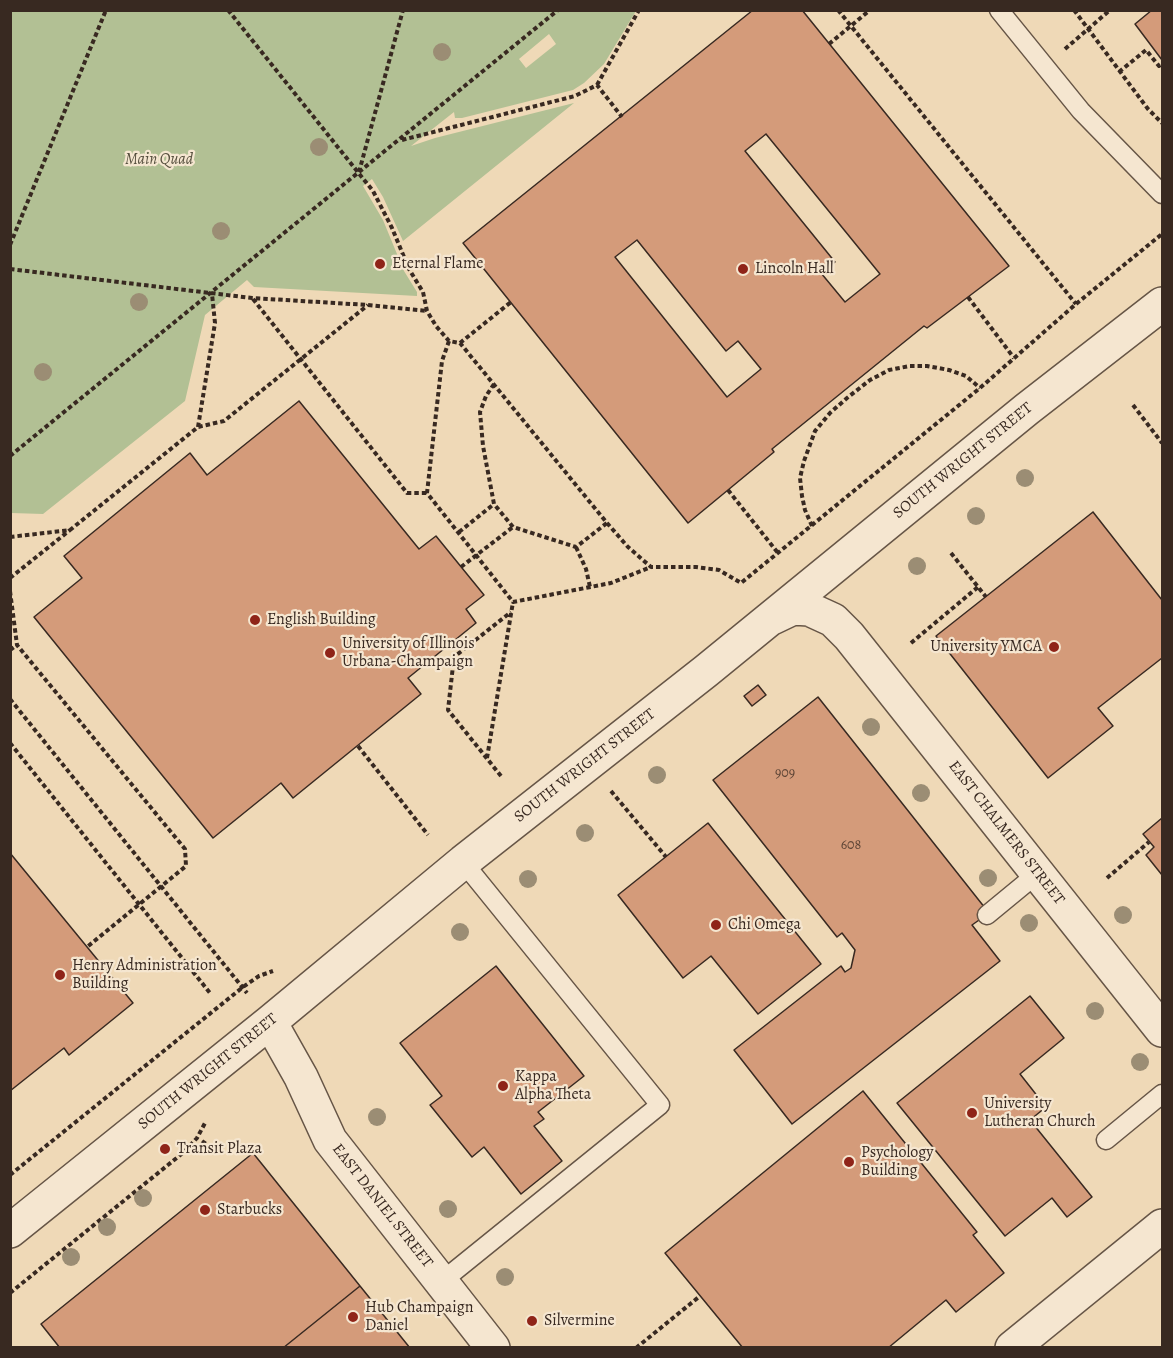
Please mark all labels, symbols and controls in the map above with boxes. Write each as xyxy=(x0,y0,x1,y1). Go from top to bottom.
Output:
park label: Main Quad xyxy=(125,150,193,170)
place label: Eternal Flame xyxy=(392,254,483,274)
marker: Eternal Flame xyxy=(373,257,387,271)
place label: Lincoln Hall xyxy=(755,259,834,279)
marker: Lincoln Hall xyxy=(736,262,750,276)
street label: SOUTH WRIGHT STREET xyxy=(889,399,1037,523)
place label: English Building xyxy=(267,610,376,630)
marker: English Building xyxy=(248,613,262,627)
place label: University of Illinois Urbana-Champaign xyxy=(342,634,475,672)
place label: University YMCA xyxy=(930,637,1042,657)
marker: University YMCA xyxy=(1047,640,1061,654)
marker: University of Illinois Urbana-Champaign xyxy=(323,646,337,660)
street label: SOUTH WRIGHT STREET xyxy=(511,705,659,827)
street label: EAST CHALMERS STREET xyxy=(944,757,1068,909)
house number: 909 xyxy=(775,766,795,782)
house number: 608 xyxy=(841,838,861,854)
place label: Chi Omega xyxy=(728,915,801,935)
marker: Chi Omega xyxy=(709,918,723,932)
place label: Henry Administration Building xyxy=(72,956,217,994)
marker: Henry Administration Building xyxy=(53,968,67,982)
street label: SOUTH WRIGHT STREET xyxy=(134,1010,282,1134)
place label: Kappa Alpha Theta xyxy=(515,1067,591,1105)
marker: Kappa Alpha Theta xyxy=(496,1079,510,1093)
place label: University Lutheran Church xyxy=(984,1094,1096,1132)
marker: University Lutheran Church xyxy=(965,1106,979,1120)
place label: Transit Plaza xyxy=(177,1139,262,1159)
street label: EAST DANIEL STREET xyxy=(328,1140,436,1272)
marker: Transit Plaza xyxy=(158,1142,172,1156)
place label: Psychology Building xyxy=(861,1143,933,1181)
marker: Psychology Building xyxy=(842,1155,856,1169)
place label: Starbucks xyxy=(217,1200,282,1220)
marker: Starbucks xyxy=(198,1203,212,1217)
place label: Hub Champaign Daniel xyxy=(365,1298,474,1336)
marker: Hub Champaign Daniel xyxy=(346,1310,360,1324)
place label: Silvermine xyxy=(544,1311,615,1331)
marker: Silvermine xyxy=(525,1314,539,1328)

